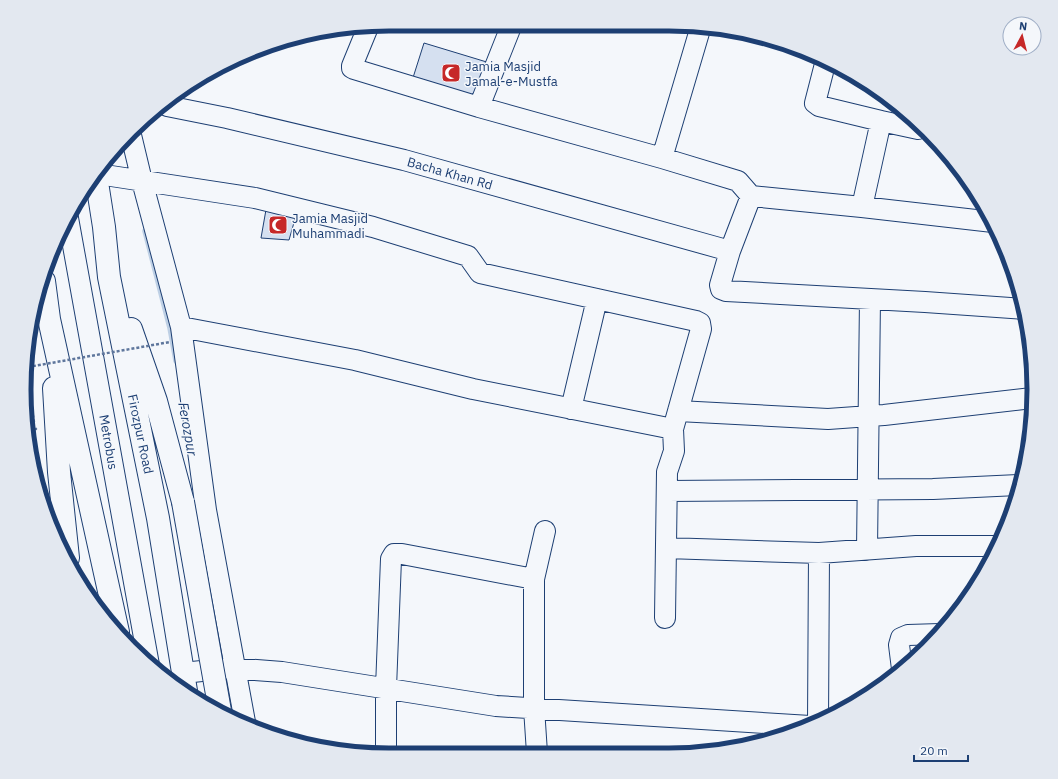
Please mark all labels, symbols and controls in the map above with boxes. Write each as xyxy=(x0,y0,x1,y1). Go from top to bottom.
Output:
north arrow xyxy=(1002,16,1042,56)
text: N xyxy=(1018,19,1028,34)
place label: Jamia Masjid Jamal-e-Mustfa xyxy=(465,58,558,90)
mosque icon: Jamia Masjid Jamal-e-Mustfa xyxy=(440,62,462,84)
street label: Bacha Khan Rd xyxy=(405,153,495,194)
place label: Jamia Masjid Muhammadi xyxy=(292,210,368,242)
mosque icon: Jamia Masjid Muhammadi xyxy=(267,214,289,236)
street label: Firozpur Road xyxy=(124,393,157,476)
water label: Ferozpur xyxy=(174,401,202,458)
street label: Metrobus xyxy=(95,413,122,471)
scale bar xyxy=(914,737,968,763)
text: 20 m xyxy=(920,743,948,758)

